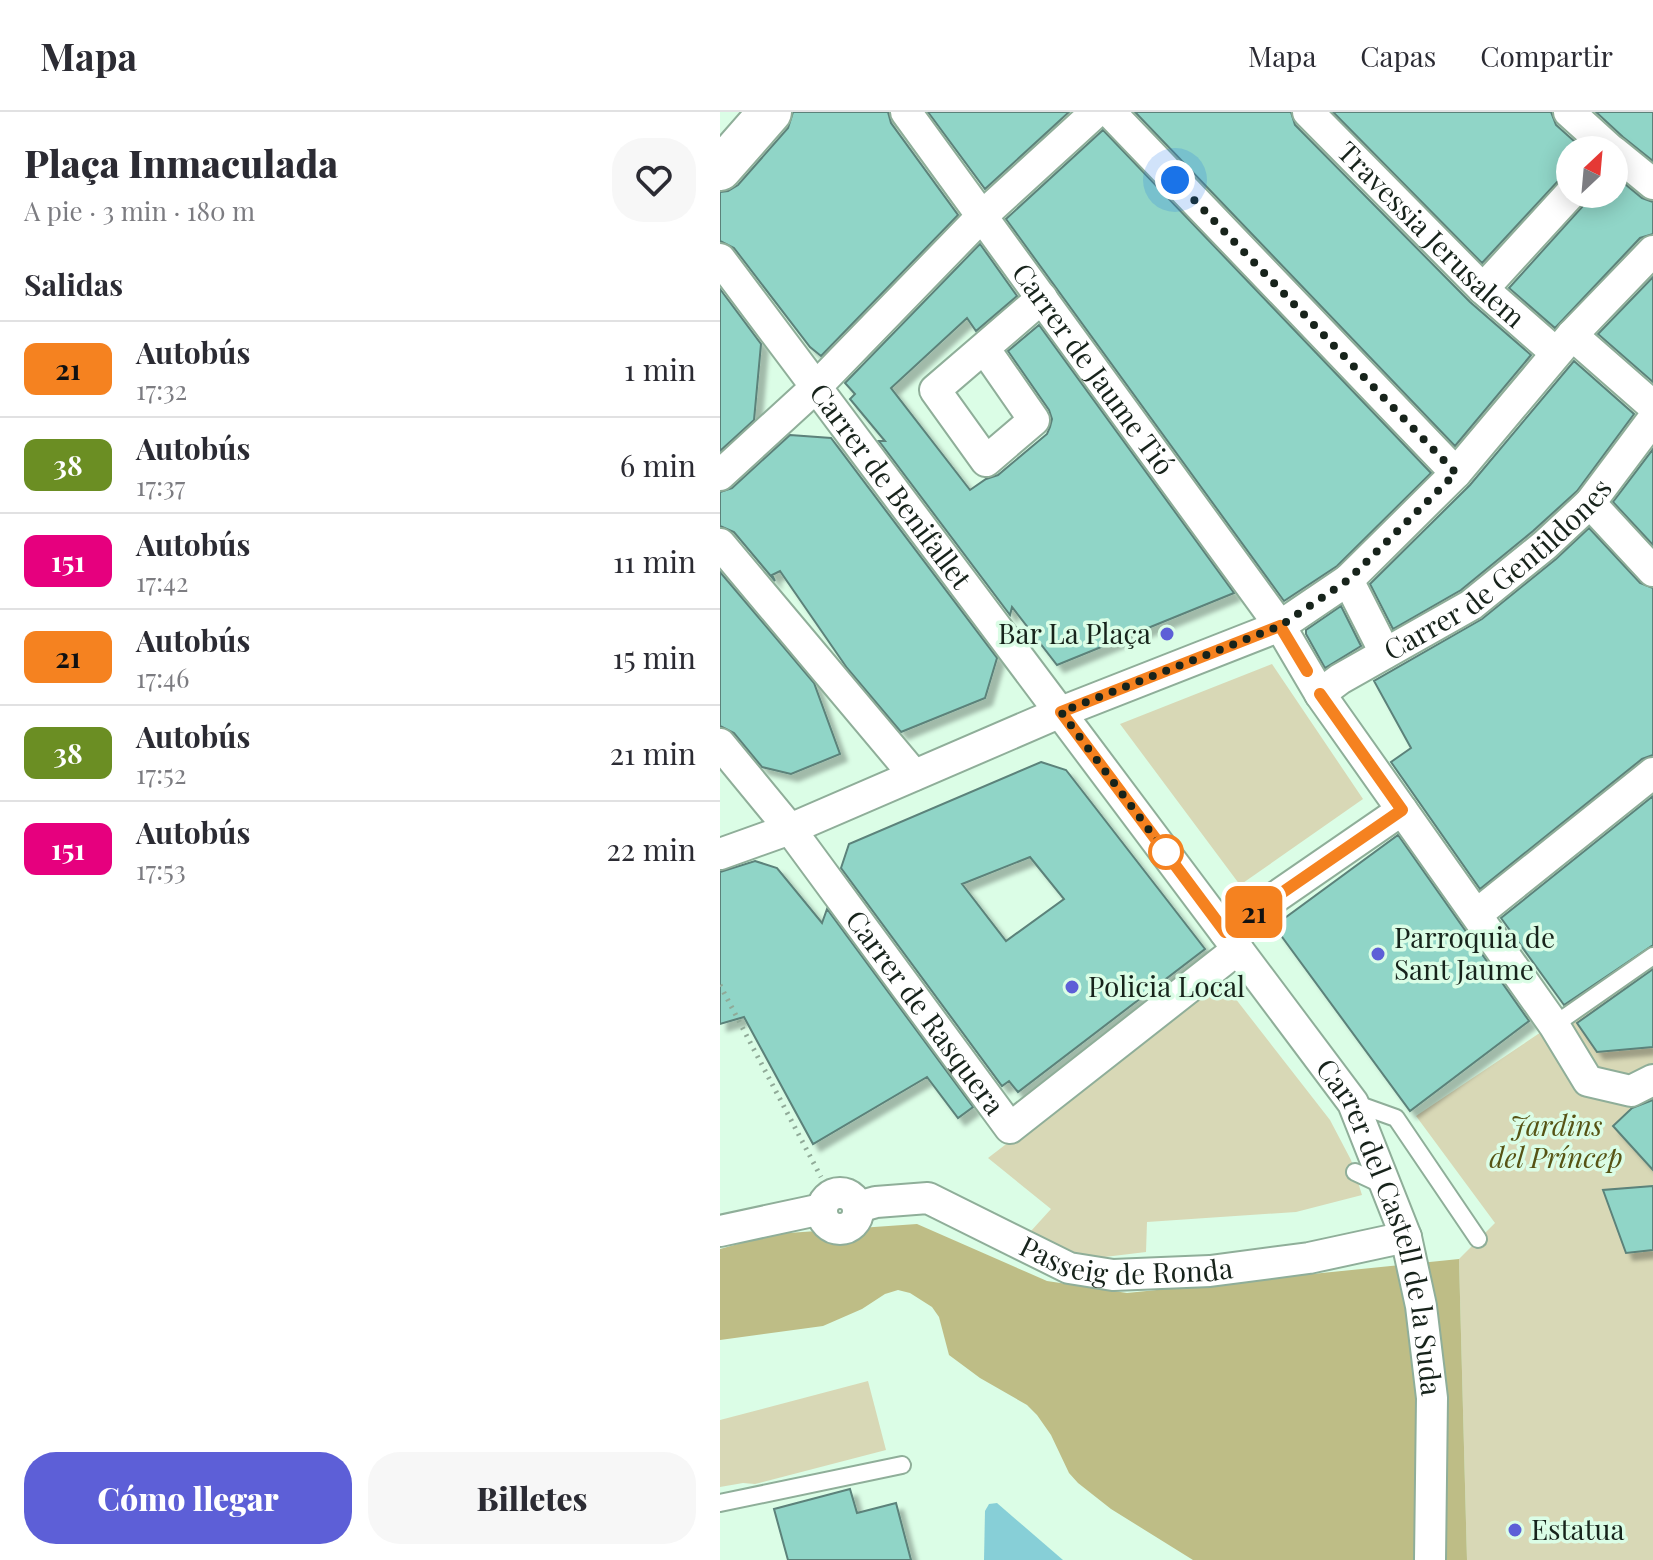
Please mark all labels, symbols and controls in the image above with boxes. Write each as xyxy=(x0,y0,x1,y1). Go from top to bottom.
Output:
text: Mapa xyxy=(40,30,137,81)
text: Mapa xyxy=(1248,37,1316,74)
text: Capas xyxy=(1360,37,1436,74)
text: Compartir xyxy=(1480,37,1613,74)
street label: Travessia Jerusalem xyxy=(1330,133,1534,335)
north arrow xyxy=(1556,136,1628,208)
map controls xyxy=(1556,136,1628,208)
text: Plaça Inmaculada xyxy=(24,137,338,188)
button: heart xyxy=(612,138,696,222)
your location xyxy=(1155,160,1195,200)
text: A pie · 3 min · 180 m xyxy=(24,193,255,228)
street label: Carrer de Jaume Tió xyxy=(1005,255,1184,481)
text: Salidas xyxy=(24,264,123,304)
text: Autobús xyxy=(136,332,250,372)
text: 1 min xyxy=(624,349,696,389)
text: 21 xyxy=(55,350,81,387)
text: 17:32 xyxy=(136,372,187,407)
street label: Carrer de Benifallet xyxy=(802,375,981,596)
text: Autobús xyxy=(136,428,250,468)
text: 6 min xyxy=(620,445,696,485)
text: 38 xyxy=(53,446,83,483)
text: 17:37 xyxy=(136,468,185,503)
street label: Carrer de Gentildones xyxy=(1376,471,1619,668)
text: Autobús xyxy=(136,524,250,564)
text: 11 min xyxy=(613,541,696,581)
text: 151 xyxy=(51,542,85,579)
text: 17:42 xyxy=(136,564,188,599)
place label: Bar La Plaça xyxy=(998,614,1151,651)
text: Autobús xyxy=(136,620,250,660)
marker: Bar La Plaça xyxy=(1158,625,1176,643)
text: 15 min xyxy=(612,637,696,677)
text: 21 xyxy=(55,638,81,675)
text: 17:46 xyxy=(136,660,189,695)
text: Autobús xyxy=(136,716,250,756)
text: 21 min xyxy=(610,733,696,773)
text: 38 xyxy=(53,734,83,771)
text: 17:52 xyxy=(136,756,186,791)
text: Autobús xyxy=(136,812,250,852)
text: 22 min xyxy=(606,829,696,869)
text: 151 xyxy=(51,830,85,867)
unlabelled marker xyxy=(1149,835,1183,869)
text: 17:53 xyxy=(136,852,186,887)
line badge: 21 xyxy=(1218,886,1290,938)
text: 21 xyxy=(1241,893,1267,930)
street label: Carrer de Rasquera xyxy=(839,902,1014,1121)
place label: Parroquia de Sant Jaume xyxy=(1394,918,1555,987)
marker: Parroquia de Sant Jaume xyxy=(1369,945,1387,963)
place label: Policia Local xyxy=(1088,967,1245,1004)
marker: Policia Local xyxy=(1063,978,1081,996)
street label: Carrer del Castell de la Suda xyxy=(1309,1050,1452,1398)
park label: Jardins del Príncep xyxy=(1489,1106,1623,1175)
street label: Passeig de Ronda xyxy=(1014,1227,1235,1292)
button: Cómo llegar xyxy=(24,1452,352,1544)
button: Billetes xyxy=(368,1452,696,1544)
place label: Estatua xyxy=(1531,1510,1625,1547)
marker: Estatua xyxy=(1506,1521,1524,1539)

